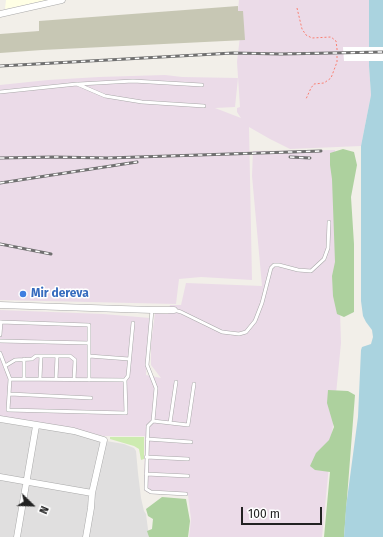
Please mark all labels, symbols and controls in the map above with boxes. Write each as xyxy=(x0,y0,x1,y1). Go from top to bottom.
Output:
place label: Mir dereva xyxy=(31,287,89,301)
marker: Mir dereva xyxy=(18,289,28,299)
north arrow xyxy=(12,485,52,525)
scale bar xyxy=(243,499,324,525)
text: N xyxy=(36,504,51,516)
text: 100 m xyxy=(248,507,280,521)

